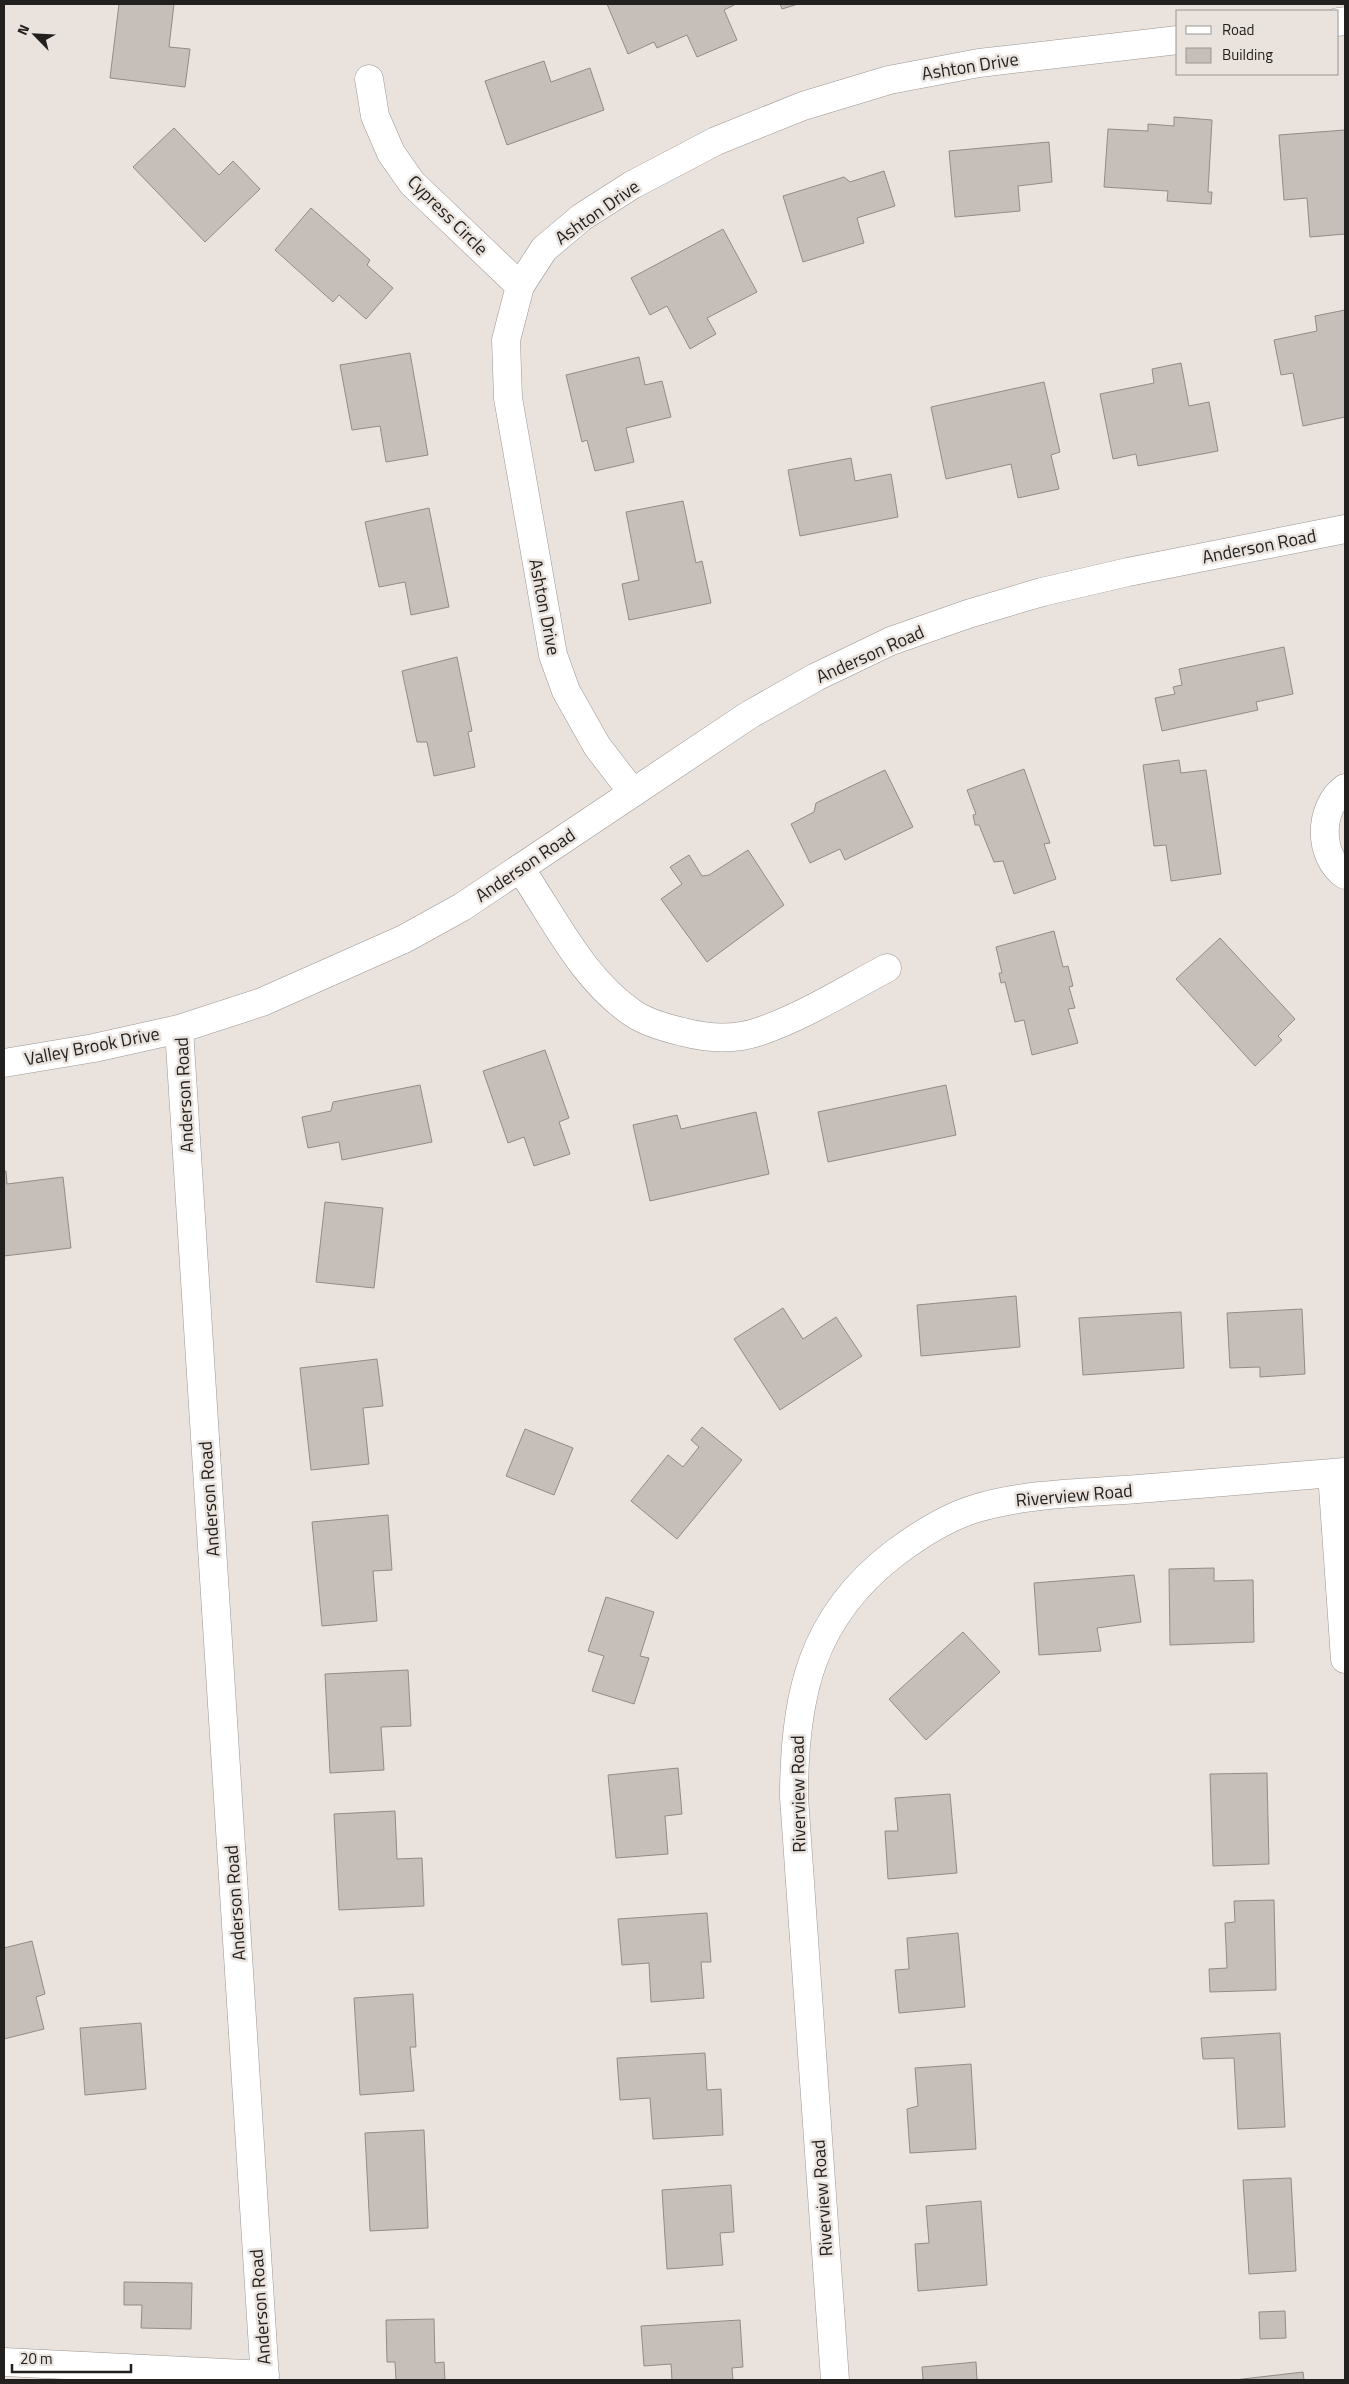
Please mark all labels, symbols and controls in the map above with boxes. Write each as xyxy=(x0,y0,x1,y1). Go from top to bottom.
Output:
north arrow xyxy=(10,10,60,60)
legend xyxy=(1176,10,1339,75)
text: Road xyxy=(1222,18,1254,41)
text: N xyxy=(11,21,34,38)
text: Building xyxy=(1222,43,1273,66)
street label: Ashton Drive xyxy=(920,45,1020,87)
street label: Cypress Circle xyxy=(402,169,494,261)
street label: Ashton Drive xyxy=(549,173,645,251)
street label: Anderson Road xyxy=(1200,522,1318,570)
street label: Ashton Drive xyxy=(522,557,568,657)
street label: Anderson Road xyxy=(812,618,928,690)
street label: Anderson Road xyxy=(469,821,581,909)
street label: Valley Brook Drive xyxy=(22,1020,162,1072)
street label: Anderson Road xyxy=(167,1037,201,1153)
street label: Anderson Road xyxy=(191,1440,227,1558)
street label: Riverview Road xyxy=(1014,1476,1134,1514)
street label: Riverview Road xyxy=(783,1735,813,1853)
street label: Anderson Road xyxy=(217,1844,253,1962)
street label: Riverview Road xyxy=(804,2139,840,2257)
street label: Anderson Road xyxy=(242,2248,278,2366)
scale bar xyxy=(12,2342,131,2374)
text: 20 m xyxy=(20,2347,53,2370)

